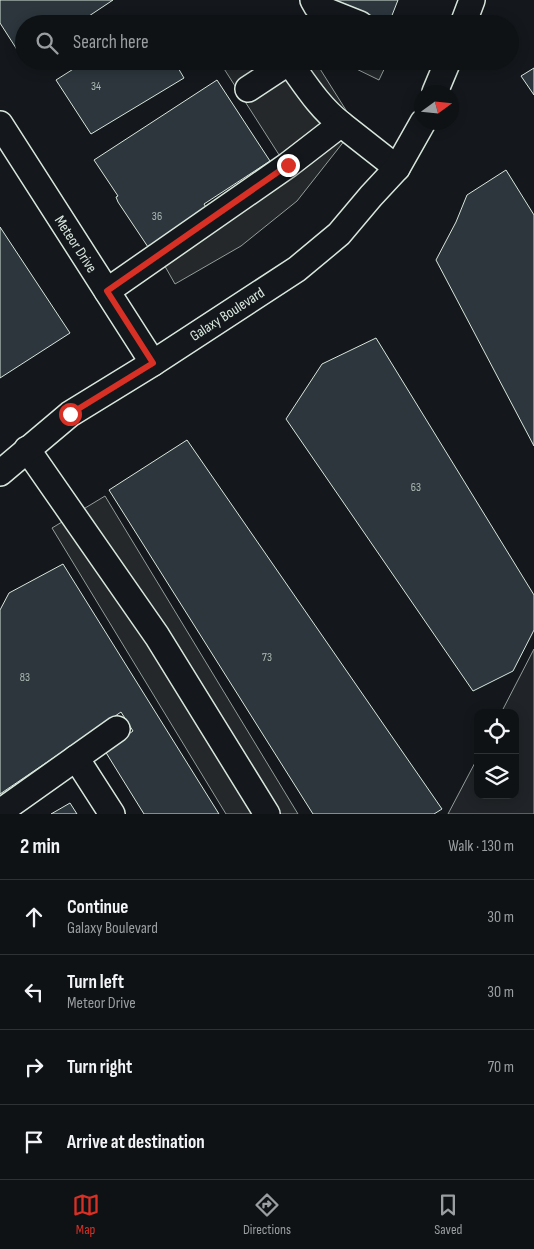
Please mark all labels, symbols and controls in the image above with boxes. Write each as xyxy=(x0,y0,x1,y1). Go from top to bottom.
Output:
search box xyxy=(15,15,519,70)
icon: search xyxy=(33,29,61,57)
text: Search here xyxy=(73,31,149,54)
house number: 34 xyxy=(91,79,101,94)
north arrow xyxy=(414,85,459,130)
route end xyxy=(277,154,300,177)
house number: 36 xyxy=(152,209,162,224)
street label: Meteor Drive xyxy=(50,212,101,276)
street label: Galaxy Boulevard xyxy=(186,283,268,346)
route start xyxy=(59,403,82,426)
house number: 63 xyxy=(411,480,421,495)
house number: 73 xyxy=(262,650,272,665)
house number: 83 xyxy=(20,670,30,685)
map controls xyxy=(474,709,519,799)
button: locate xyxy=(474,709,519,754)
button: layers xyxy=(474,754,519,799)
text: 2 min xyxy=(20,834,60,859)
text: Walk · 130 m xyxy=(448,837,514,856)
text: Continue xyxy=(67,896,128,919)
icon: ahead xyxy=(20,903,48,931)
text: 30 m xyxy=(487,908,514,927)
text: Galaxy Boulevard xyxy=(67,919,158,938)
text: Turn left xyxy=(67,971,124,994)
icon: left xyxy=(20,978,48,1006)
text: 30 m xyxy=(487,983,514,1002)
text: Meteor Drive xyxy=(67,994,136,1013)
icon: right xyxy=(20,1053,48,1081)
text: Turn right xyxy=(67,1056,132,1079)
text: 70 m xyxy=(488,1058,514,1077)
icon: arrive xyxy=(20,1128,48,1156)
text: Arrive at destination xyxy=(67,1131,205,1154)
tab: Map xyxy=(72,1191,100,1238)
tab: Directions xyxy=(243,1191,291,1238)
tab: Saved xyxy=(434,1191,462,1238)

